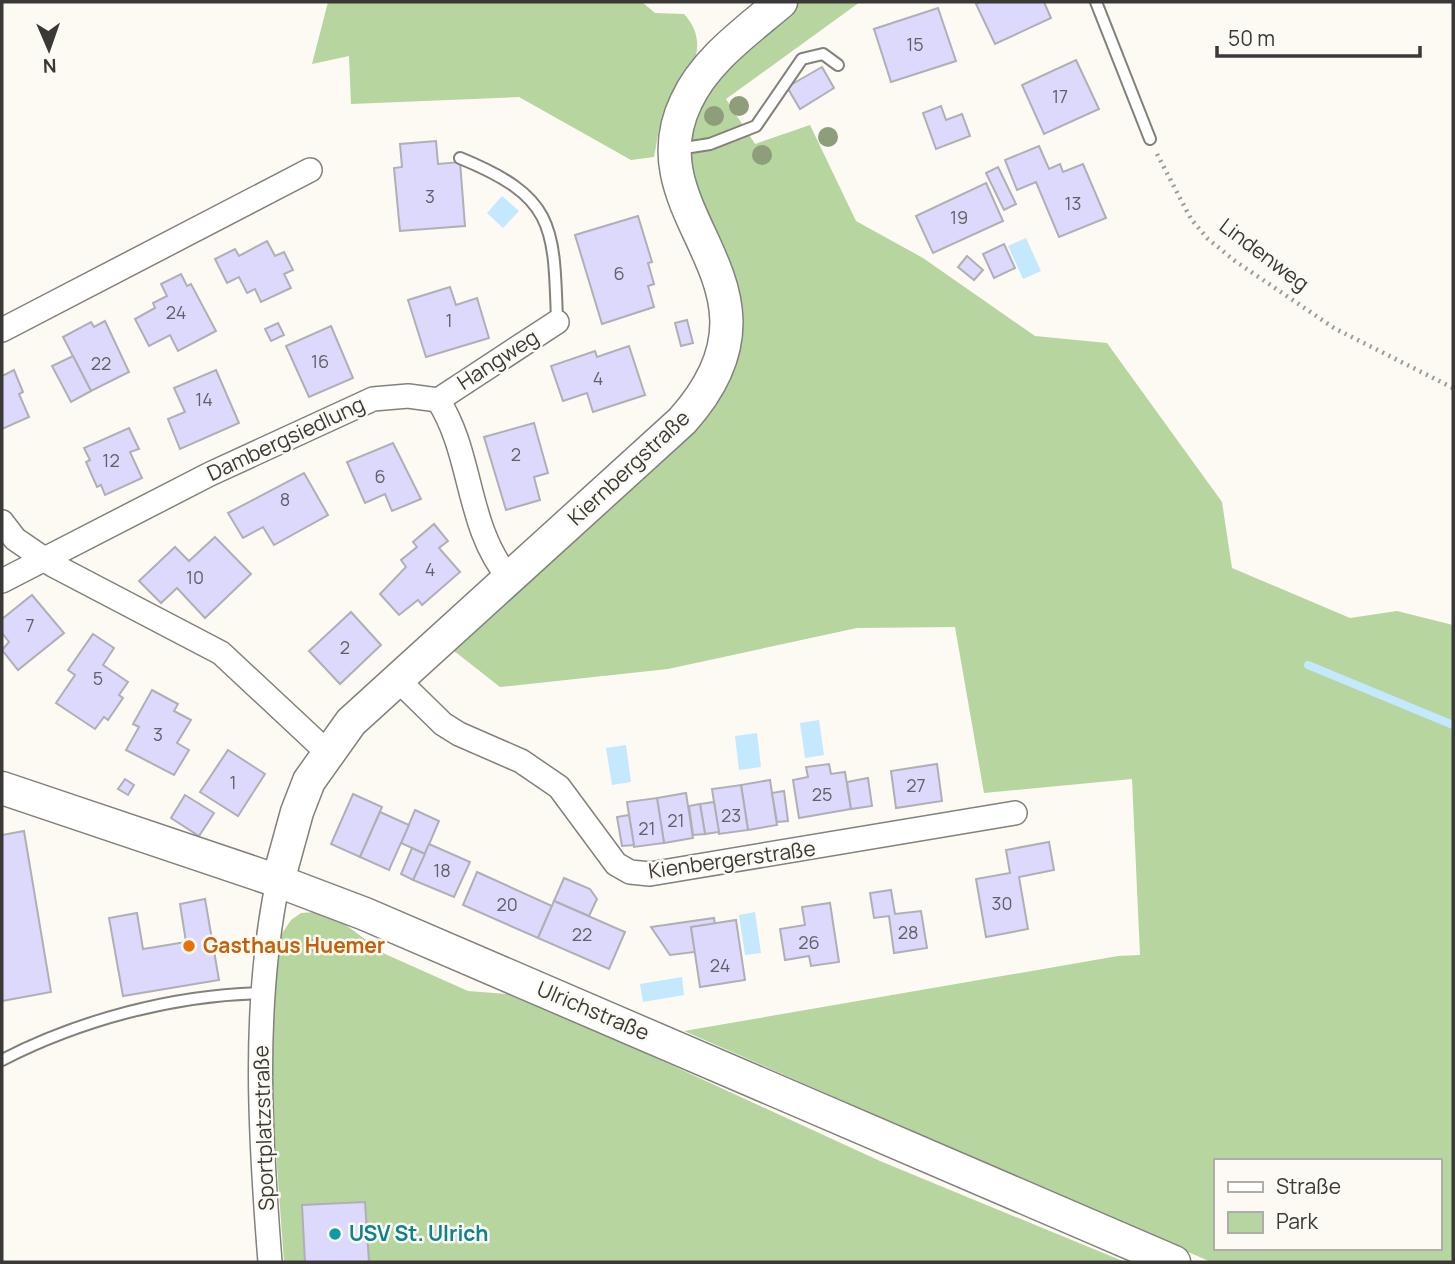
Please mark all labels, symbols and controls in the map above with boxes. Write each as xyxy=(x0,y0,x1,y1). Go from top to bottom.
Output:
north arrow xyxy=(14,14,84,84)
scale bar xyxy=(1217,14,1420,58)
text: 50 m xyxy=(1228,24,1275,52)
house number: 15 xyxy=(906,32,924,56)
text: N xyxy=(42,53,57,79)
house number: 17 xyxy=(1052,84,1068,108)
house number: 3 xyxy=(425,184,435,208)
house number: 13 xyxy=(1065,191,1081,215)
house number: 19 xyxy=(950,205,968,229)
street label: Lindenweg xyxy=(1214,211,1315,297)
house number: 6 xyxy=(613,261,625,285)
house number: 24 xyxy=(166,300,186,324)
house number: 1 xyxy=(445,308,453,332)
street label: Hangweg xyxy=(452,323,543,396)
house number: 16 xyxy=(311,349,329,373)
house number: 22 xyxy=(91,351,111,375)
house number: 4 xyxy=(593,366,603,390)
house number: 14 xyxy=(195,387,213,411)
street label: Dambergsiedlung xyxy=(202,389,369,487)
street label: Kiernbergstraße xyxy=(561,403,695,531)
house number: 2 xyxy=(511,442,521,466)
house number: 12 xyxy=(102,448,120,472)
house number: 6 xyxy=(374,464,386,488)
house number: 8 xyxy=(280,487,290,511)
house number: 4 xyxy=(425,557,435,581)
house number: 10 xyxy=(186,565,204,589)
house number: 7 xyxy=(25,613,35,637)
house number: 2 xyxy=(340,635,350,659)
house number: 5 xyxy=(93,666,103,690)
house number: 3 xyxy=(153,722,163,746)
house number: 1 xyxy=(229,770,237,794)
house number: 27 xyxy=(906,773,926,797)
house number: 25 xyxy=(812,782,832,806)
house number: 23 xyxy=(721,803,741,827)
house number: 21 xyxy=(667,808,685,832)
house number: 21 xyxy=(638,816,656,840)
street label: Kienbergerstraße xyxy=(646,833,817,885)
house number: 18 xyxy=(433,858,451,882)
house number: 30 xyxy=(992,891,1012,915)
house number: 20 xyxy=(496,892,518,916)
house number: 28 xyxy=(898,920,918,944)
house number: 22 xyxy=(572,922,592,946)
house number: 26 xyxy=(798,930,820,954)
place label: Gasthaus Huemer xyxy=(203,931,385,959)
marker: Gasthaus Huemer xyxy=(181,938,197,954)
house number: 24 xyxy=(710,953,730,977)
street label: Ulrichstraße xyxy=(533,974,654,1046)
street label: Sportplatzstraße xyxy=(246,1045,280,1211)
legend xyxy=(1214,1159,1441,1250)
text: Straße xyxy=(1276,1172,1341,1200)
text: Park xyxy=(1276,1207,1318,1235)
place label: USV St. Ulrich xyxy=(349,1219,489,1247)
marker: USV St. Ulrich xyxy=(327,1226,343,1242)

